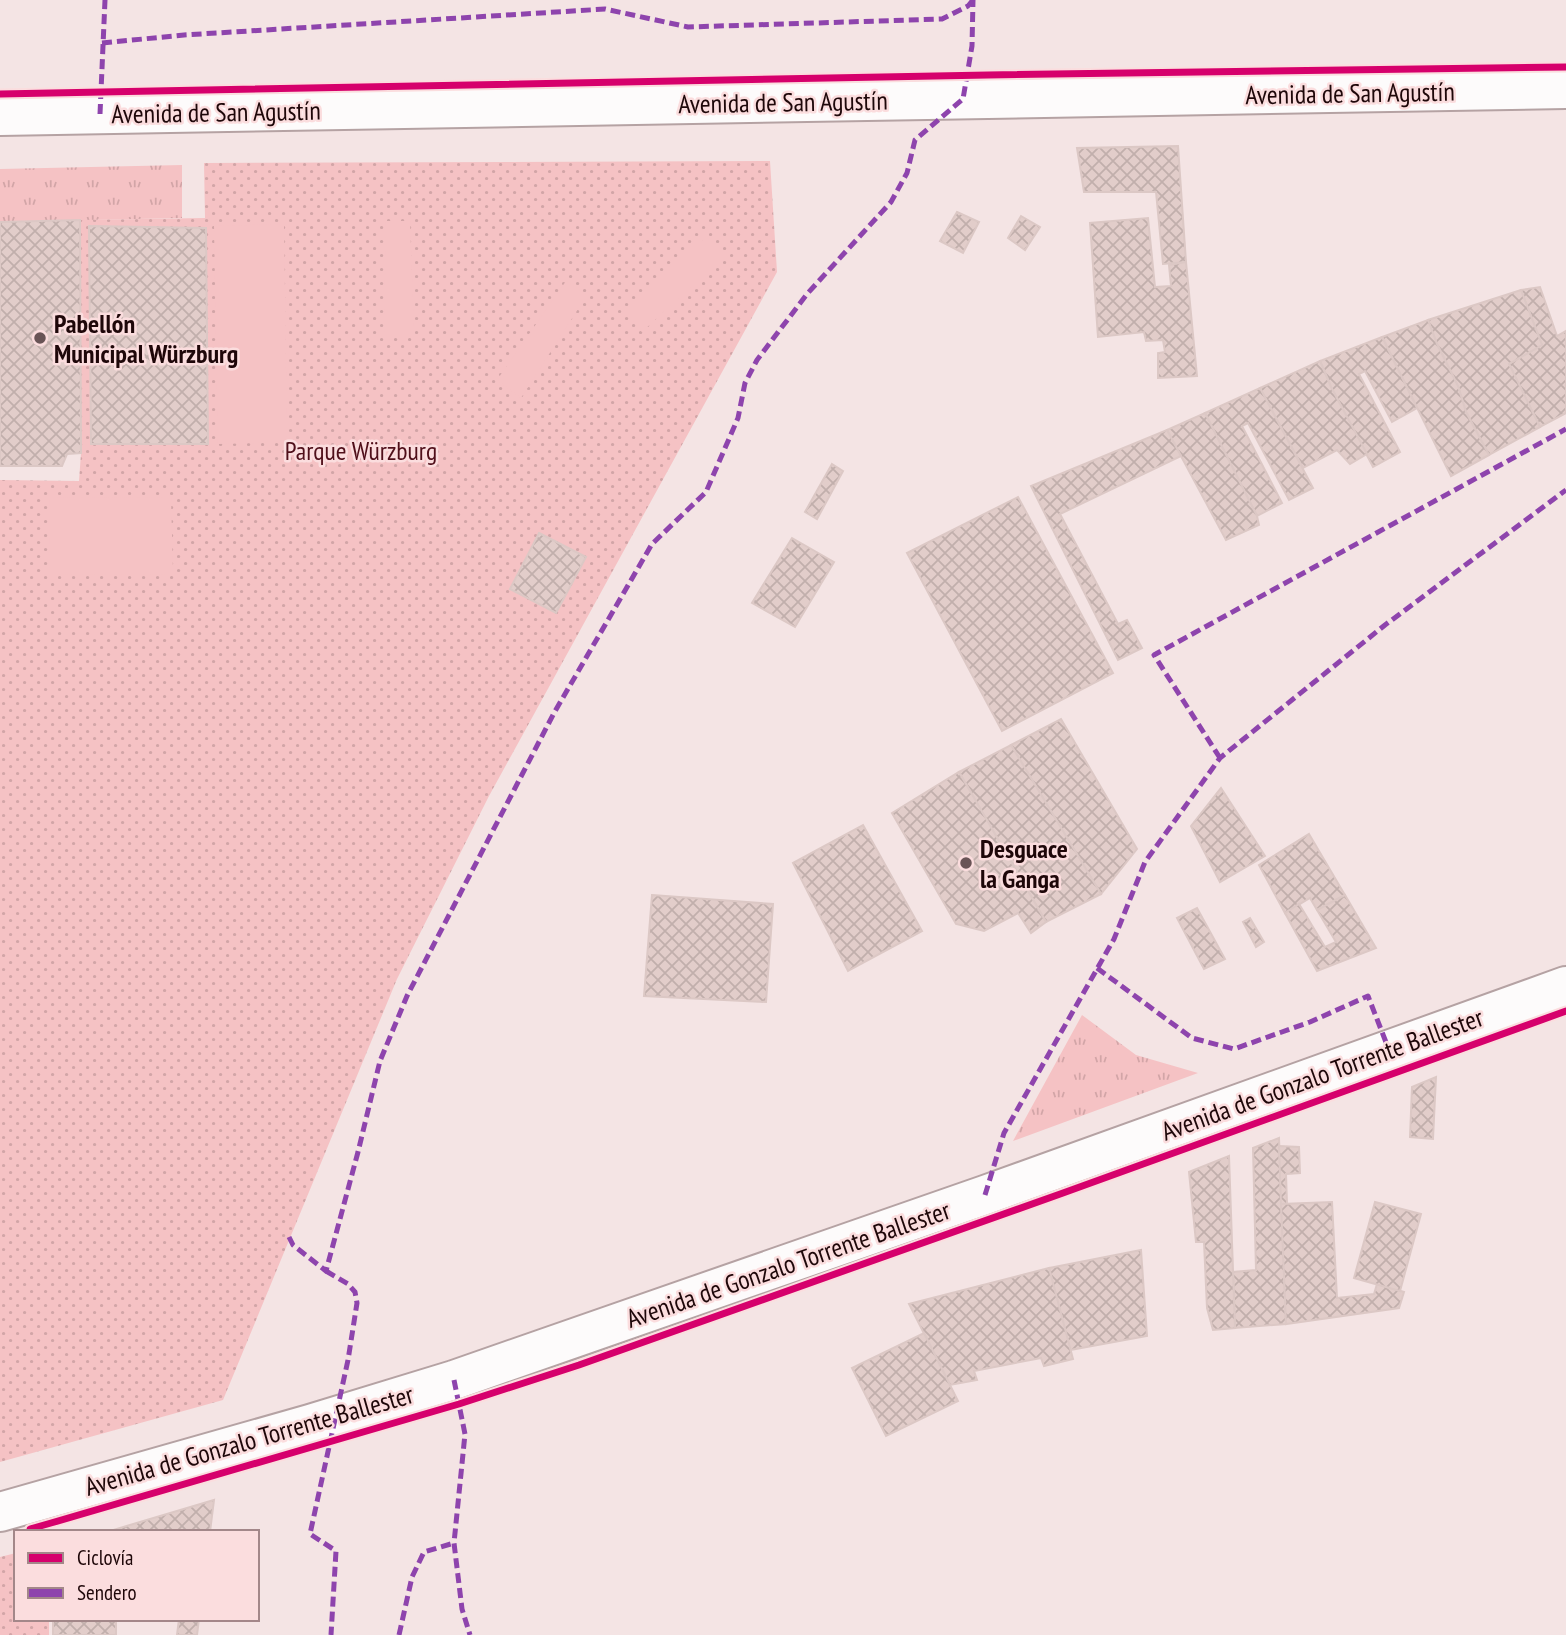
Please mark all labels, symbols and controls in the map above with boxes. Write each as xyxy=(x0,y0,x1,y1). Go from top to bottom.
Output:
street label: Avenida de San Agustín xyxy=(1245,75,1455,111)
street label: Avenida de San Agustín xyxy=(678,84,888,120)
street label: Avenida de San Agustín xyxy=(111,94,321,130)
place label: Pabellón Municipal Würzburg xyxy=(54,307,238,370)
marker: Pabellón Municipal Würzburg xyxy=(32,330,48,346)
park label: Parque Würzburg xyxy=(285,434,437,467)
place label: Desguace la Ganga xyxy=(980,832,1068,895)
marker: Desguace la Ganga xyxy=(958,855,974,871)
street label: Avenida de Gonzalo Torrente Ballester xyxy=(1156,1000,1488,1148)
street label: Avenida de Gonzalo Torrente Ballester xyxy=(622,1193,954,1335)
street label: Avenida de Gonzalo Torrente Ballester xyxy=(81,1377,417,1503)
legend xyxy=(14,1530,259,1621)
text: Ciclovía xyxy=(77,1544,134,1571)
text: Sendero xyxy=(77,1579,136,1606)

